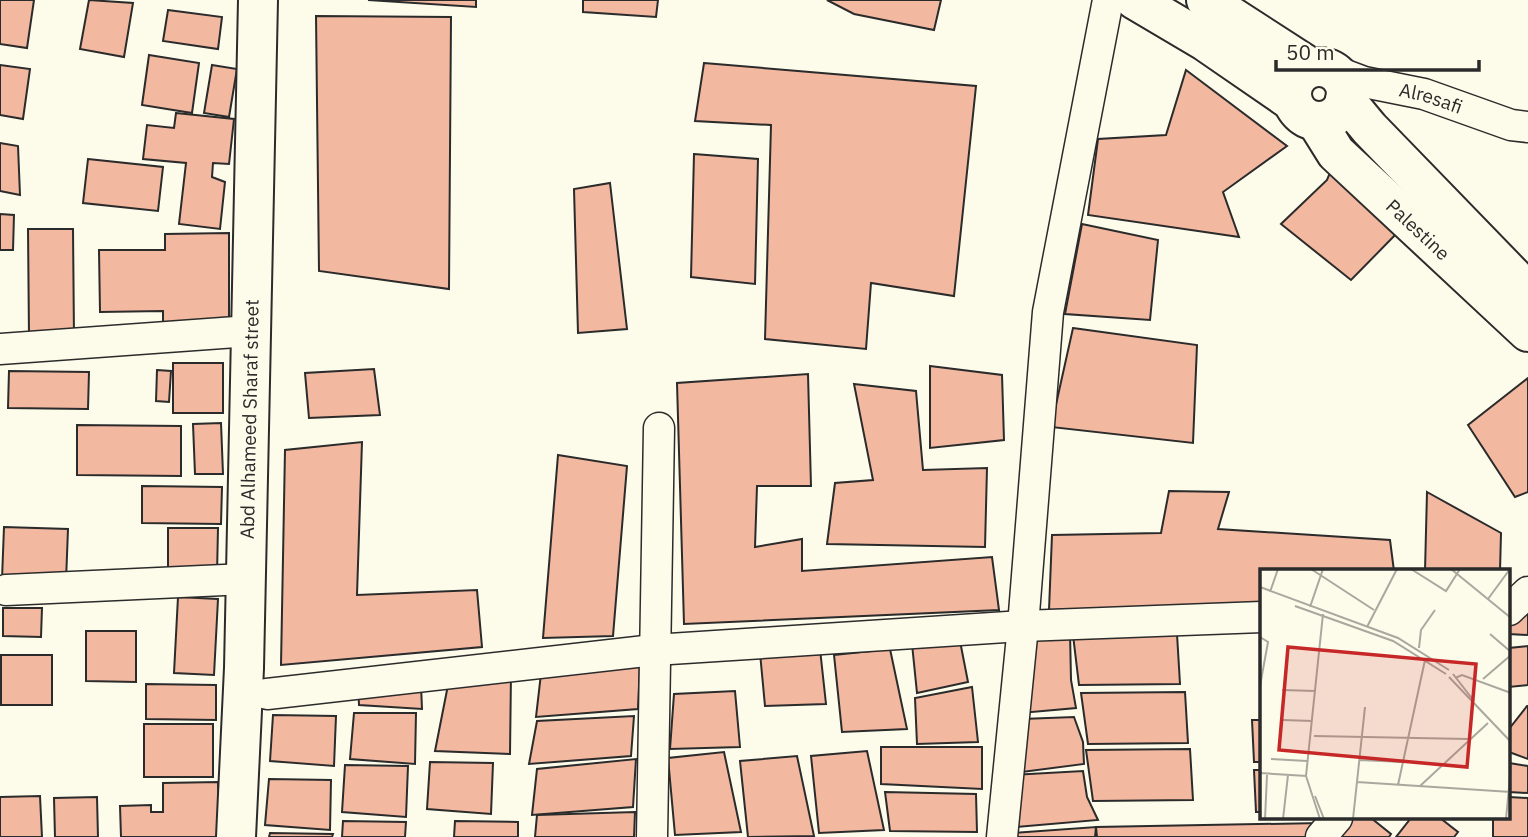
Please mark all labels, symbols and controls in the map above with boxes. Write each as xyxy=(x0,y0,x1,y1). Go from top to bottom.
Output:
scale bar xyxy=(1276,28,1479,72)
text: 50 m xyxy=(1286,38,1335,66)
street label: Alresafi xyxy=(1397,77,1466,119)
street label: Palestine xyxy=(1381,194,1455,265)
street label: Abd Alhameed Sharaf street xyxy=(235,299,264,539)
inset map xyxy=(1260,569,1510,820)

